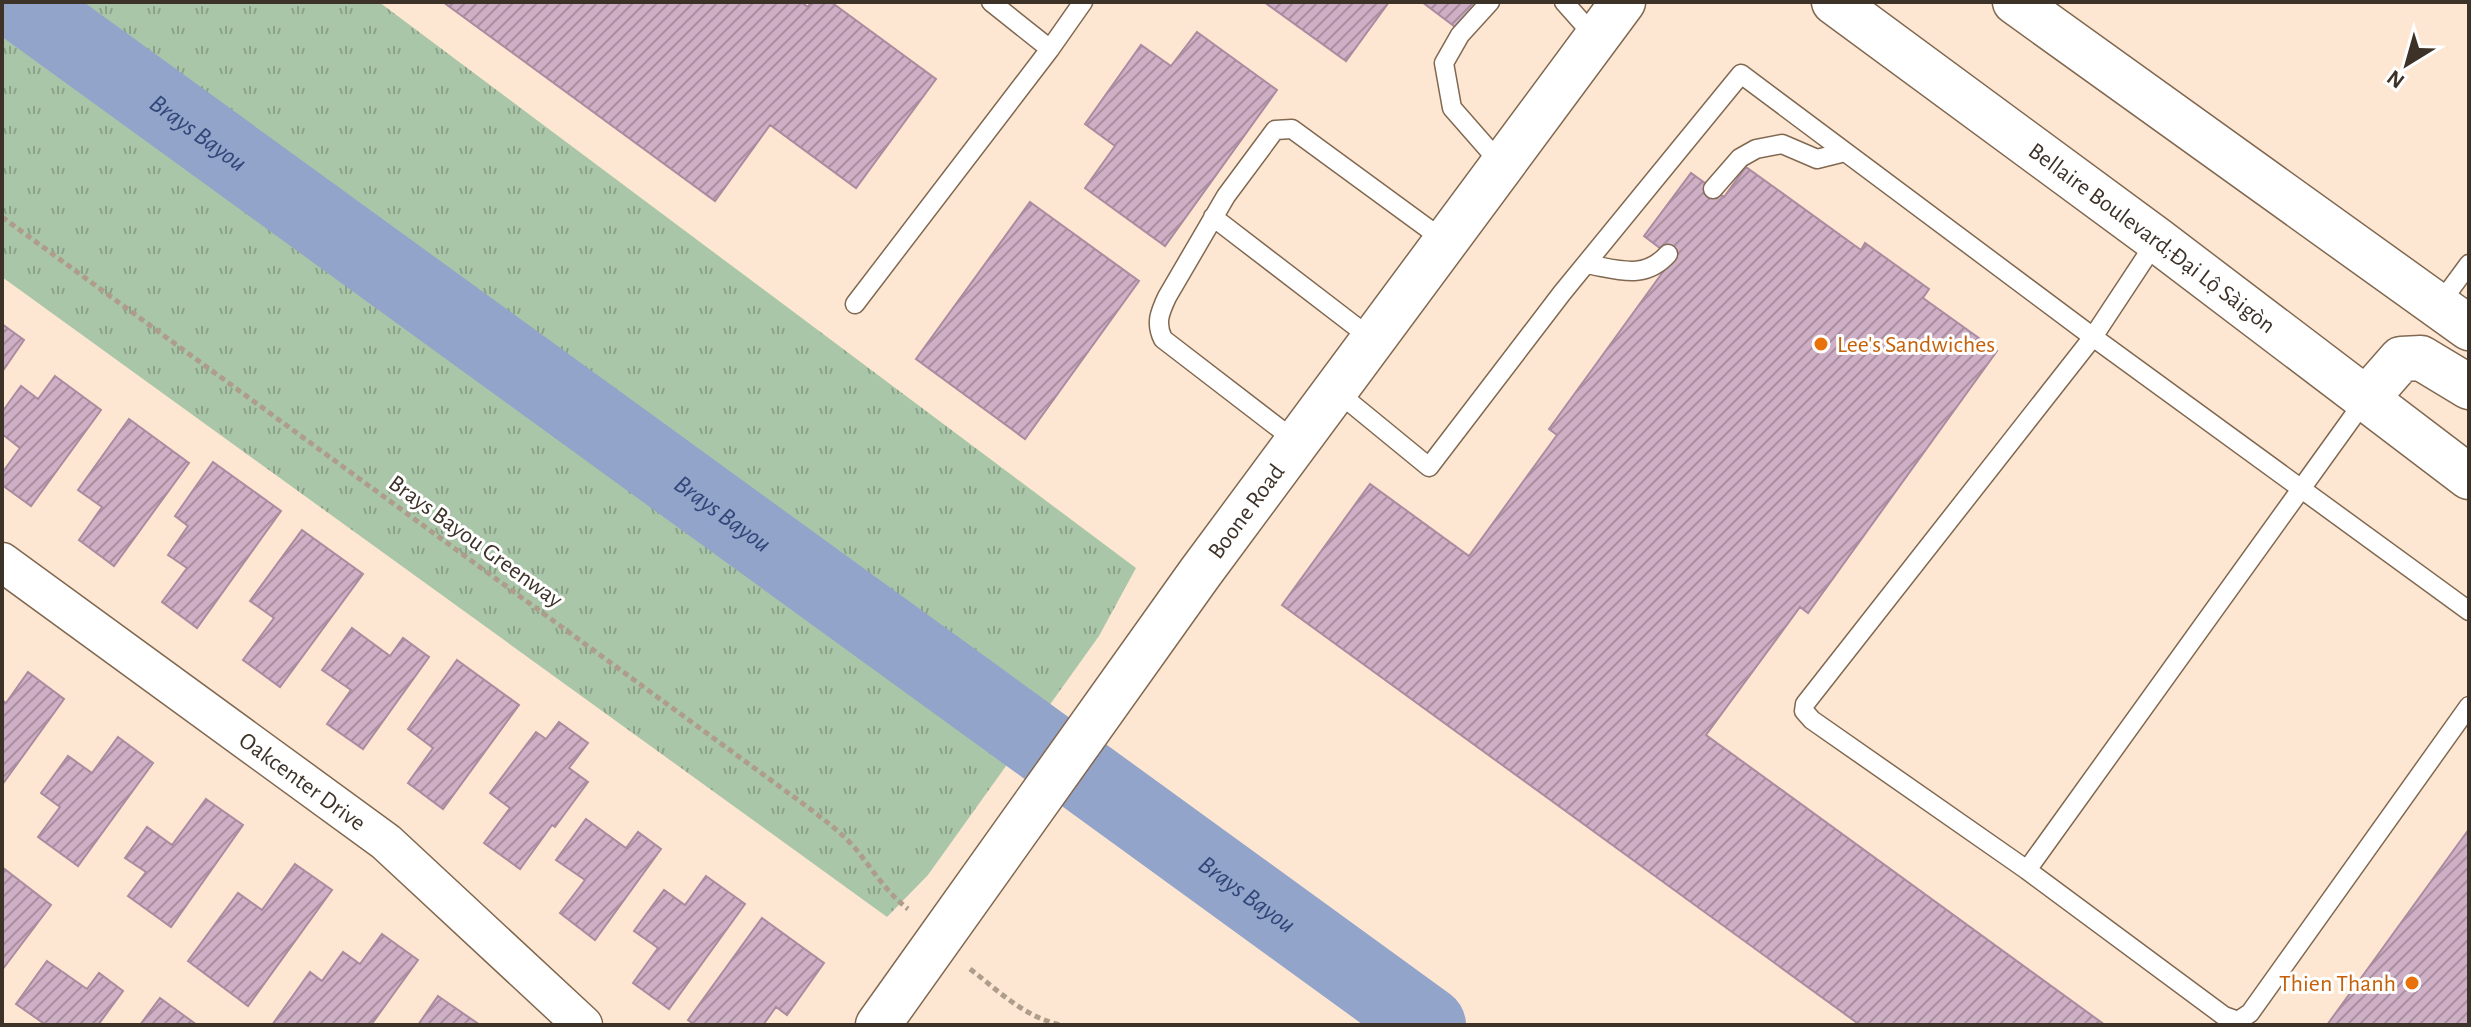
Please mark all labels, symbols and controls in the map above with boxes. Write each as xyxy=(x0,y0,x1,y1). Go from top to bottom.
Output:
north arrow xyxy=(2367,24,2447,104)
text: N xyxy=(2383,66,2408,93)
water label: Brays Bayou xyxy=(145,90,251,177)
street label: Bellaire Boulevard;Đại Lộ Sàigòn xyxy=(2024,139,2279,338)
place label: Lee's Sandwiches xyxy=(1837,333,1995,357)
marker: Lee's Sandwiches xyxy=(1812,335,1830,353)
street label: Boone Road xyxy=(1204,460,1289,564)
water label: Brays Bayou xyxy=(669,470,776,558)
street label: Brays Bayou Greenway xyxy=(384,471,567,613)
street label: Oakcenter Drive xyxy=(234,728,370,836)
water label: Brays Bayou xyxy=(1194,851,1300,938)
place label: Thien Thanh xyxy=(2279,972,2396,996)
marker: Thien Thanh xyxy=(2403,974,2421,992)

